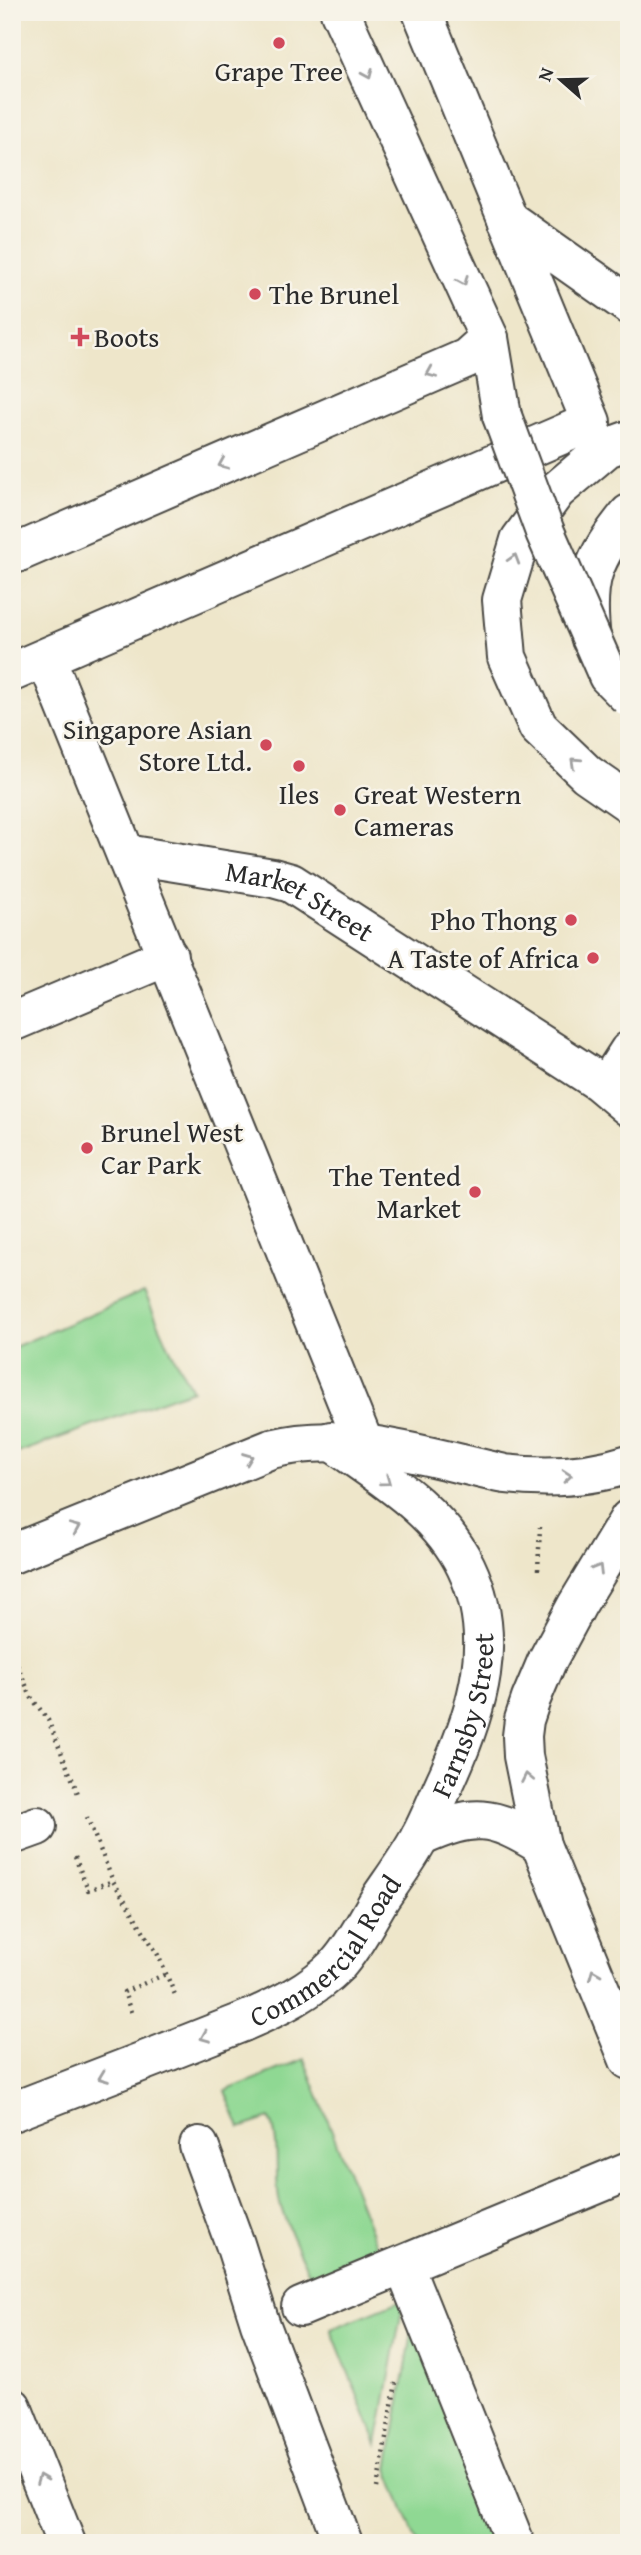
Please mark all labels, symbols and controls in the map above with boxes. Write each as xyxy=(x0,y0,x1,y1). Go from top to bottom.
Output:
marker: Grape Tree xyxy=(271,35,287,51)
north arrow xyxy=(526,46,596,116)
place label: Grape Tree xyxy=(215,50,343,91)
text: N xyxy=(530,63,560,85)
one-way arrow xyxy=(360,67,374,80)
place label: The Brunel xyxy=(269,273,399,314)
one-way arrow xyxy=(455,274,469,287)
marker: The Brunel xyxy=(247,286,263,302)
place label: Boots xyxy=(94,316,159,357)
marker: Boots xyxy=(72,329,88,345)
one-way arrow xyxy=(426,365,438,379)
one-way arrow xyxy=(217,456,230,470)
one-way arrow xyxy=(505,553,520,565)
place label: Singapore Asian Store Ltd. xyxy=(63,708,252,781)
marker: Singapore Asian Store Ltd. xyxy=(258,737,274,753)
marker: Iles xyxy=(291,758,307,774)
one-way arrow xyxy=(570,758,583,771)
place label: Iles xyxy=(279,773,319,814)
place label: Great Western Cameras xyxy=(354,773,522,846)
marker: Great Western Cameras xyxy=(332,802,348,818)
street label: Market Street xyxy=(223,850,382,951)
place label: Pho Thong xyxy=(430,899,557,940)
marker: Pho Thong xyxy=(563,912,579,928)
place label: A Taste of Africa xyxy=(387,937,580,978)
marker: A Taste of Africa xyxy=(585,950,601,966)
place label: Brunel West Car Park xyxy=(101,1111,243,1184)
marker: Brunel West Car Park xyxy=(79,1140,95,1156)
place label: The Tented Market xyxy=(329,1155,461,1228)
marker: The Tented Market xyxy=(467,1184,483,1200)
one-way arrow xyxy=(242,1452,254,1466)
one-way arrow xyxy=(562,1469,573,1484)
one-way arrow xyxy=(379,1473,391,1485)
one-way arrow xyxy=(69,1522,81,1536)
one-way arrow xyxy=(590,1563,603,1576)
street label: Farnsby Street xyxy=(420,1633,503,1803)
one-way arrow xyxy=(521,1772,536,1784)
street label: Commercial Road xyxy=(243,1866,411,2037)
one-way arrow xyxy=(588,1969,602,1981)
one-way arrow xyxy=(200,2028,212,2042)
one-way arrow xyxy=(98,2068,110,2082)
one-way arrow xyxy=(35,2474,49,2487)

